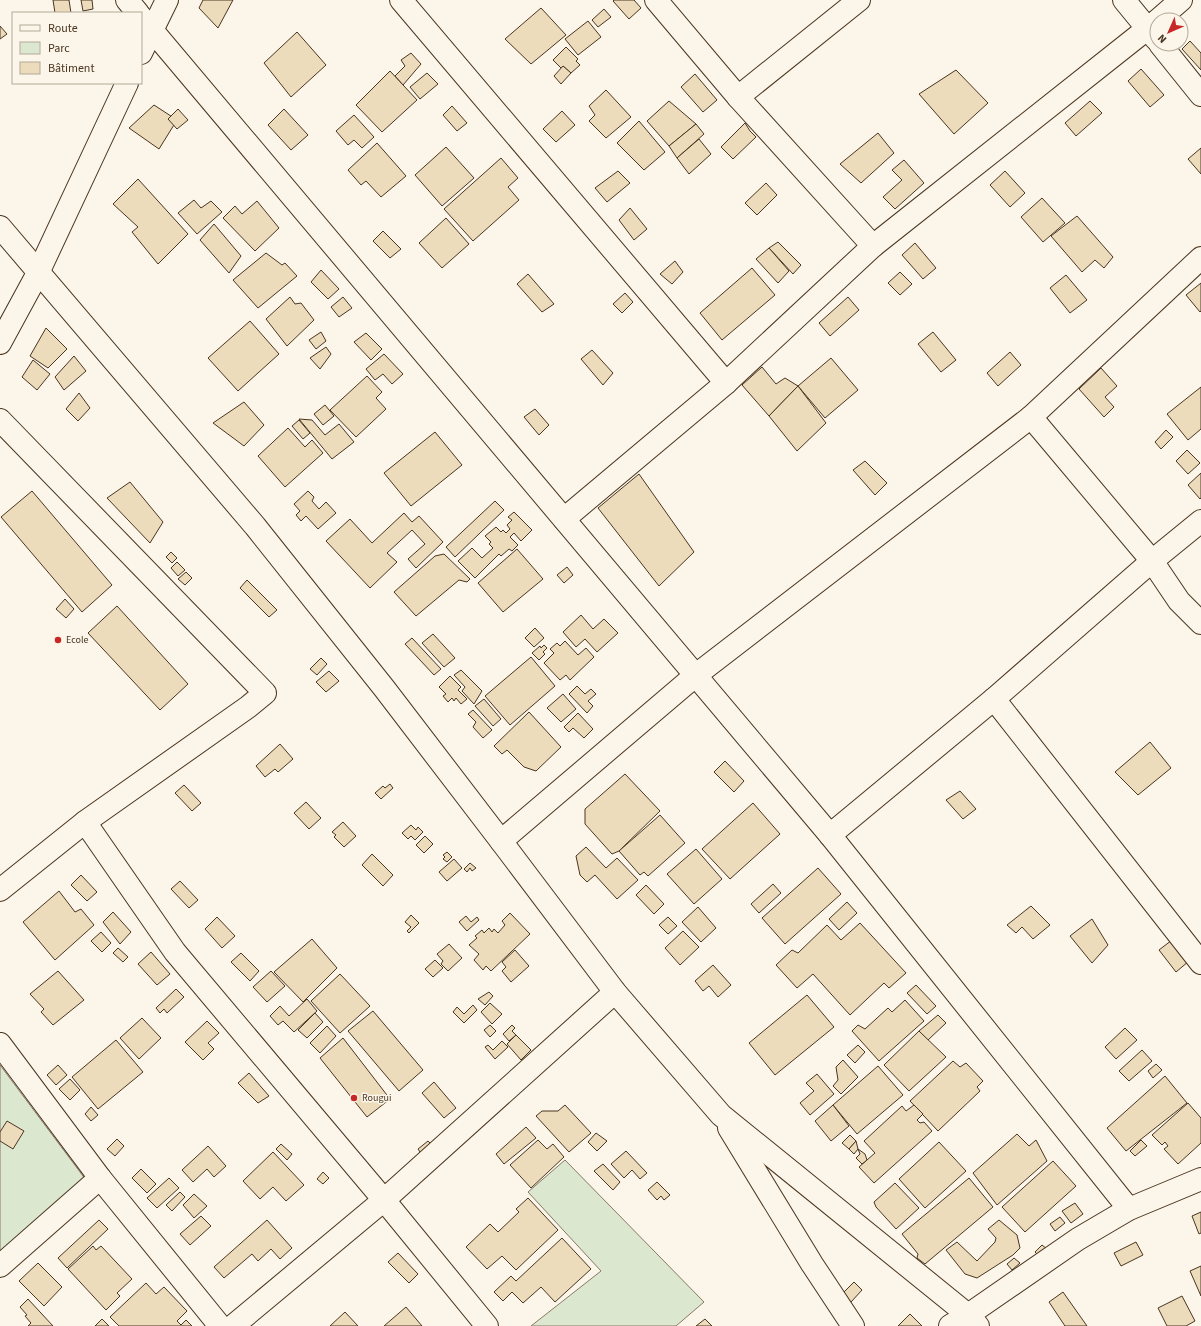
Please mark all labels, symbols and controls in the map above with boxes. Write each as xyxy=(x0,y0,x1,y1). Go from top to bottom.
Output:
legend xyxy=(12,12,142,84)
north arrow xyxy=(1149,12,1189,52)
text: Route xyxy=(48,20,78,37)
text: N xyxy=(1154,31,1170,47)
text: Parc xyxy=(48,40,70,57)
text: Bâtiment xyxy=(48,60,94,77)
place label: Ecole xyxy=(66,633,88,647)
marker: Ecole xyxy=(53,635,63,645)
place label: Rougui xyxy=(362,1091,391,1105)
marker: Rougui xyxy=(349,1093,359,1103)

